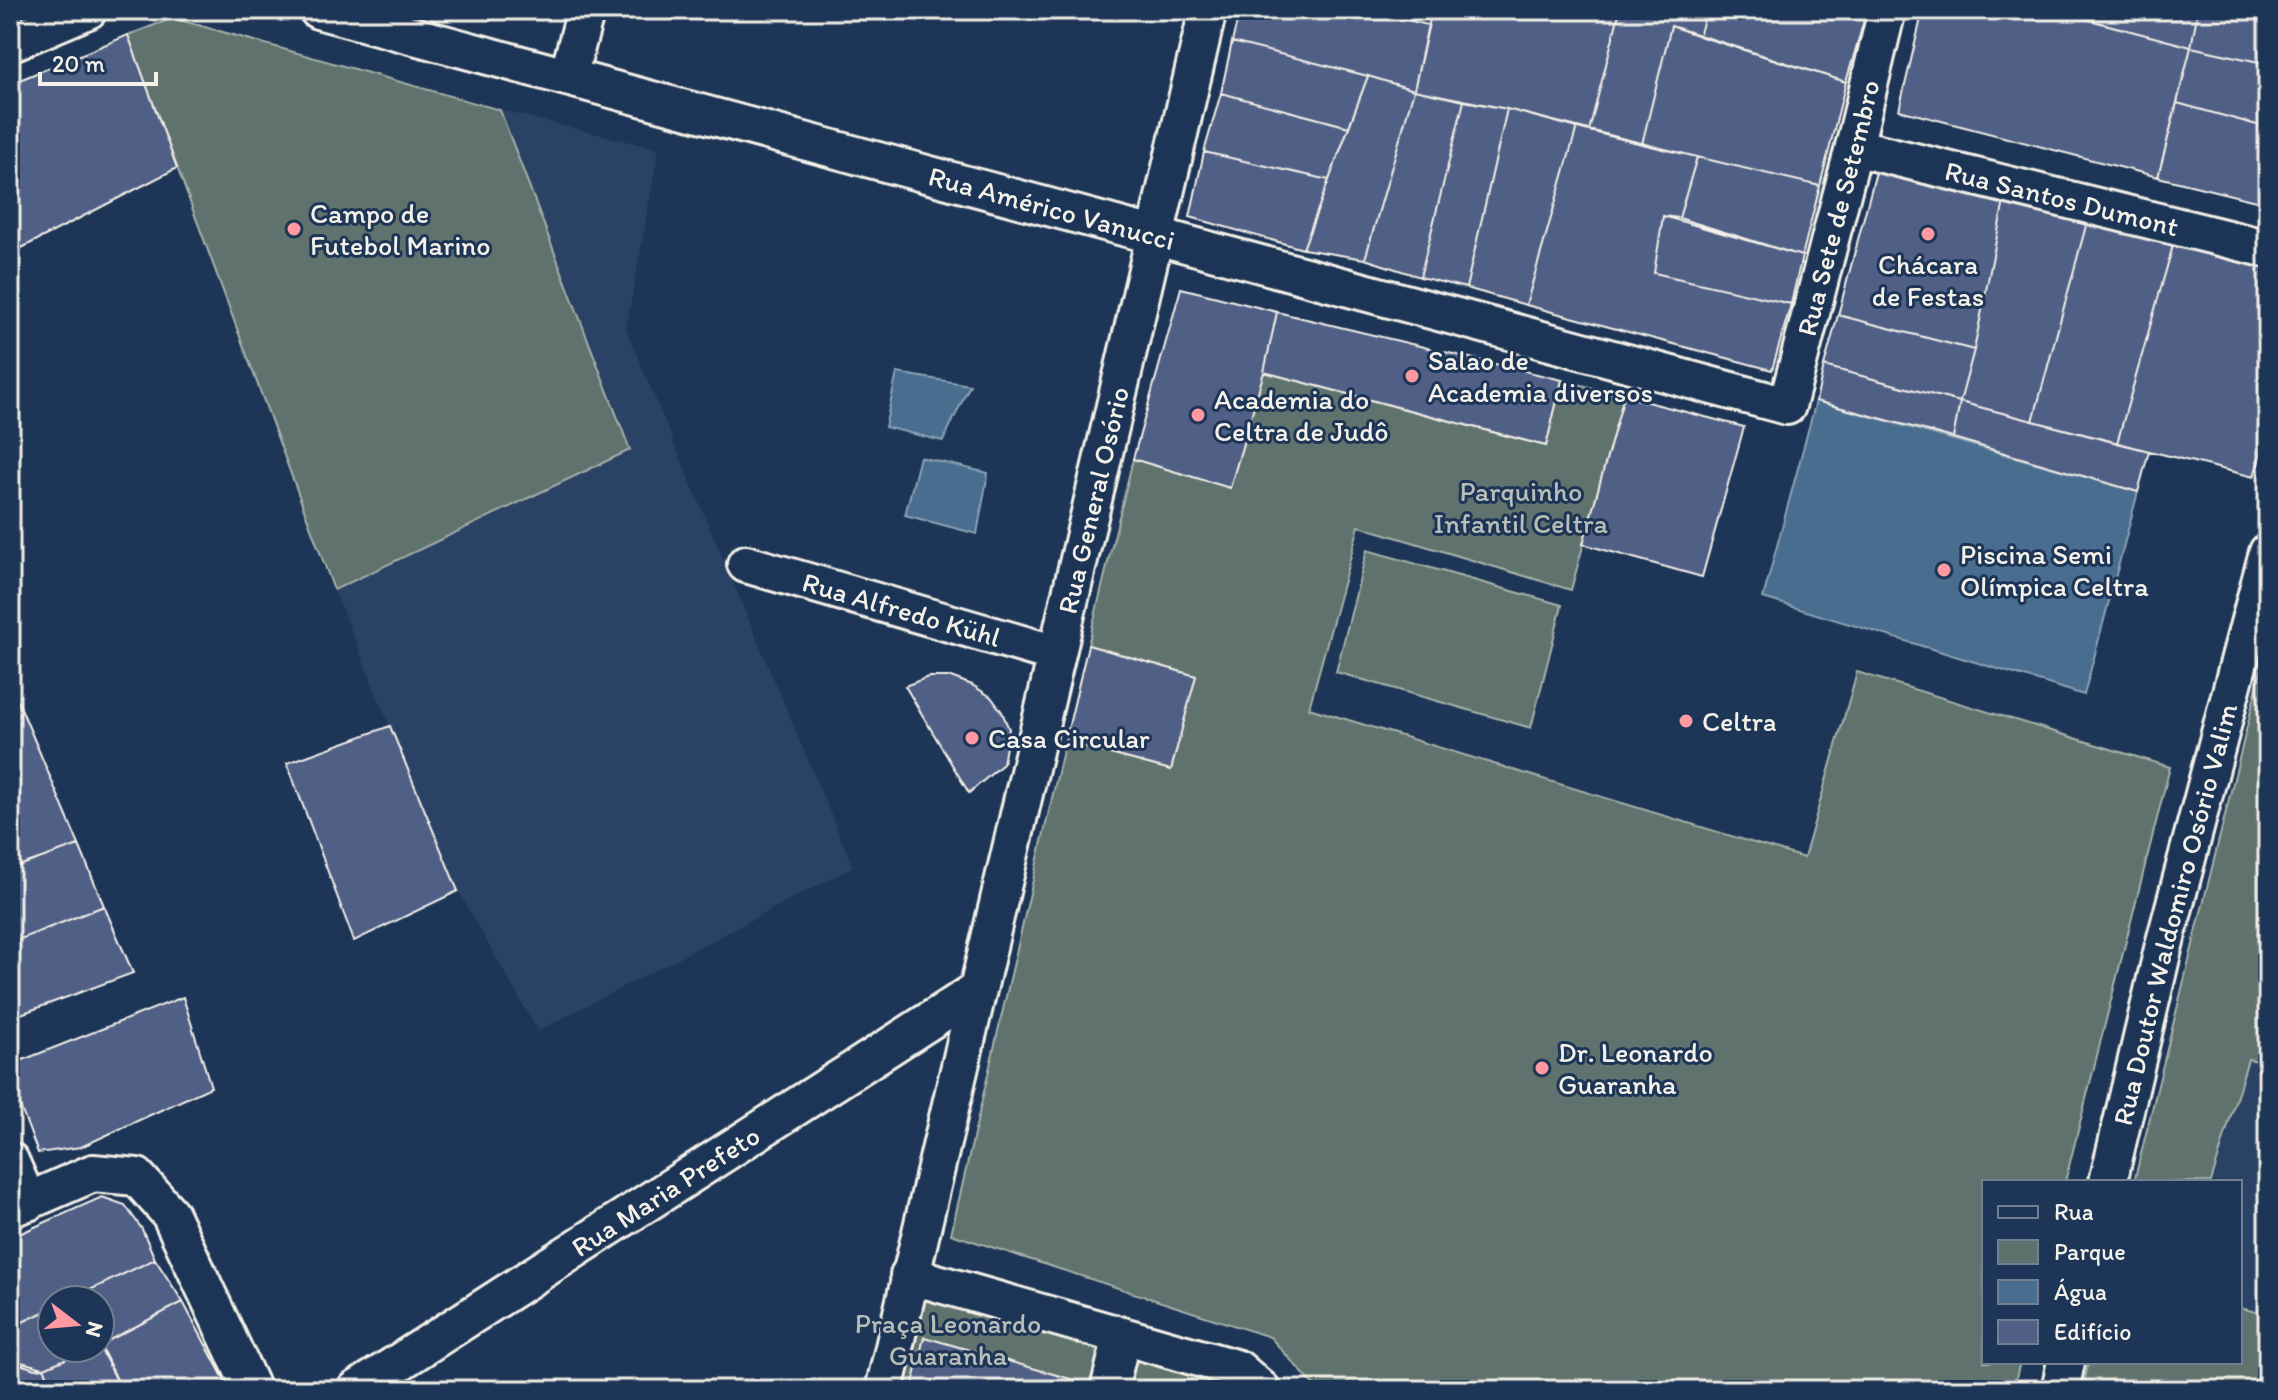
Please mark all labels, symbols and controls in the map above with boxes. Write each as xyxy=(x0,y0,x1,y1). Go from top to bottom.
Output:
scale bar xyxy=(40,36,156,86)
text: 20 m xyxy=(52,49,105,78)
street label: Rua Sete de Setembro xyxy=(1789,76,1887,340)
street label: Rua Santos Dumont xyxy=(1941,153,2182,243)
street label: Rua Américo Vanucci xyxy=(925,158,1179,257)
place label: Campo de Futebol Marino xyxy=(310,196,490,262)
marker: Campo de Futebol Marino xyxy=(285,220,303,238)
marker: Chácara de Festas xyxy=(1919,225,1937,243)
place label: Chácara de Festas xyxy=(1872,247,1984,313)
place label: Salao de Academia diversos xyxy=(1428,343,1653,409)
marker: Salao de Academia diversos xyxy=(1403,367,1421,385)
place label: Academia do Celtra de Judô xyxy=(1214,382,1388,448)
street label: Rua General Osório xyxy=(1050,383,1136,617)
marker: Academia do Celtra de Judô xyxy=(1189,406,1207,424)
park label: Parquinho Infantil Celtra xyxy=(1434,474,1609,540)
place label: Piscina Semi Olímpica Celtra xyxy=(1960,537,2149,603)
marker: Piscina Semi Olímpica Celtra xyxy=(1935,561,1953,579)
street label: Rua Alfredo Kühl xyxy=(798,564,1005,654)
street label: Rua Doutor Waldomiro Osório Valim xyxy=(2105,699,2244,1129)
place label: Celtra xyxy=(1702,704,1777,738)
marker: Celtra xyxy=(1677,712,1695,730)
place label: Casa Circular xyxy=(988,721,1150,755)
marker: Casa Circular xyxy=(963,729,981,747)
place label: Dr. Leonardo Guaranha xyxy=(1558,1035,1713,1101)
marker: Dr. Leonardo Guaranha xyxy=(1533,1059,1551,1077)
street label: Rua Maria Prefeto xyxy=(565,1118,766,1264)
legend xyxy=(1982,1180,2242,1364)
text: Rua xyxy=(2054,1197,2094,1226)
text: Parque xyxy=(2054,1237,2126,1266)
text: Água xyxy=(2054,1277,2107,1306)
north arrow xyxy=(36,1284,116,1364)
park label: Praça Leonardo Guaranha xyxy=(855,1306,1041,1372)
text: Edifício xyxy=(2054,1317,2131,1346)
text: N xyxy=(80,1319,110,1340)

